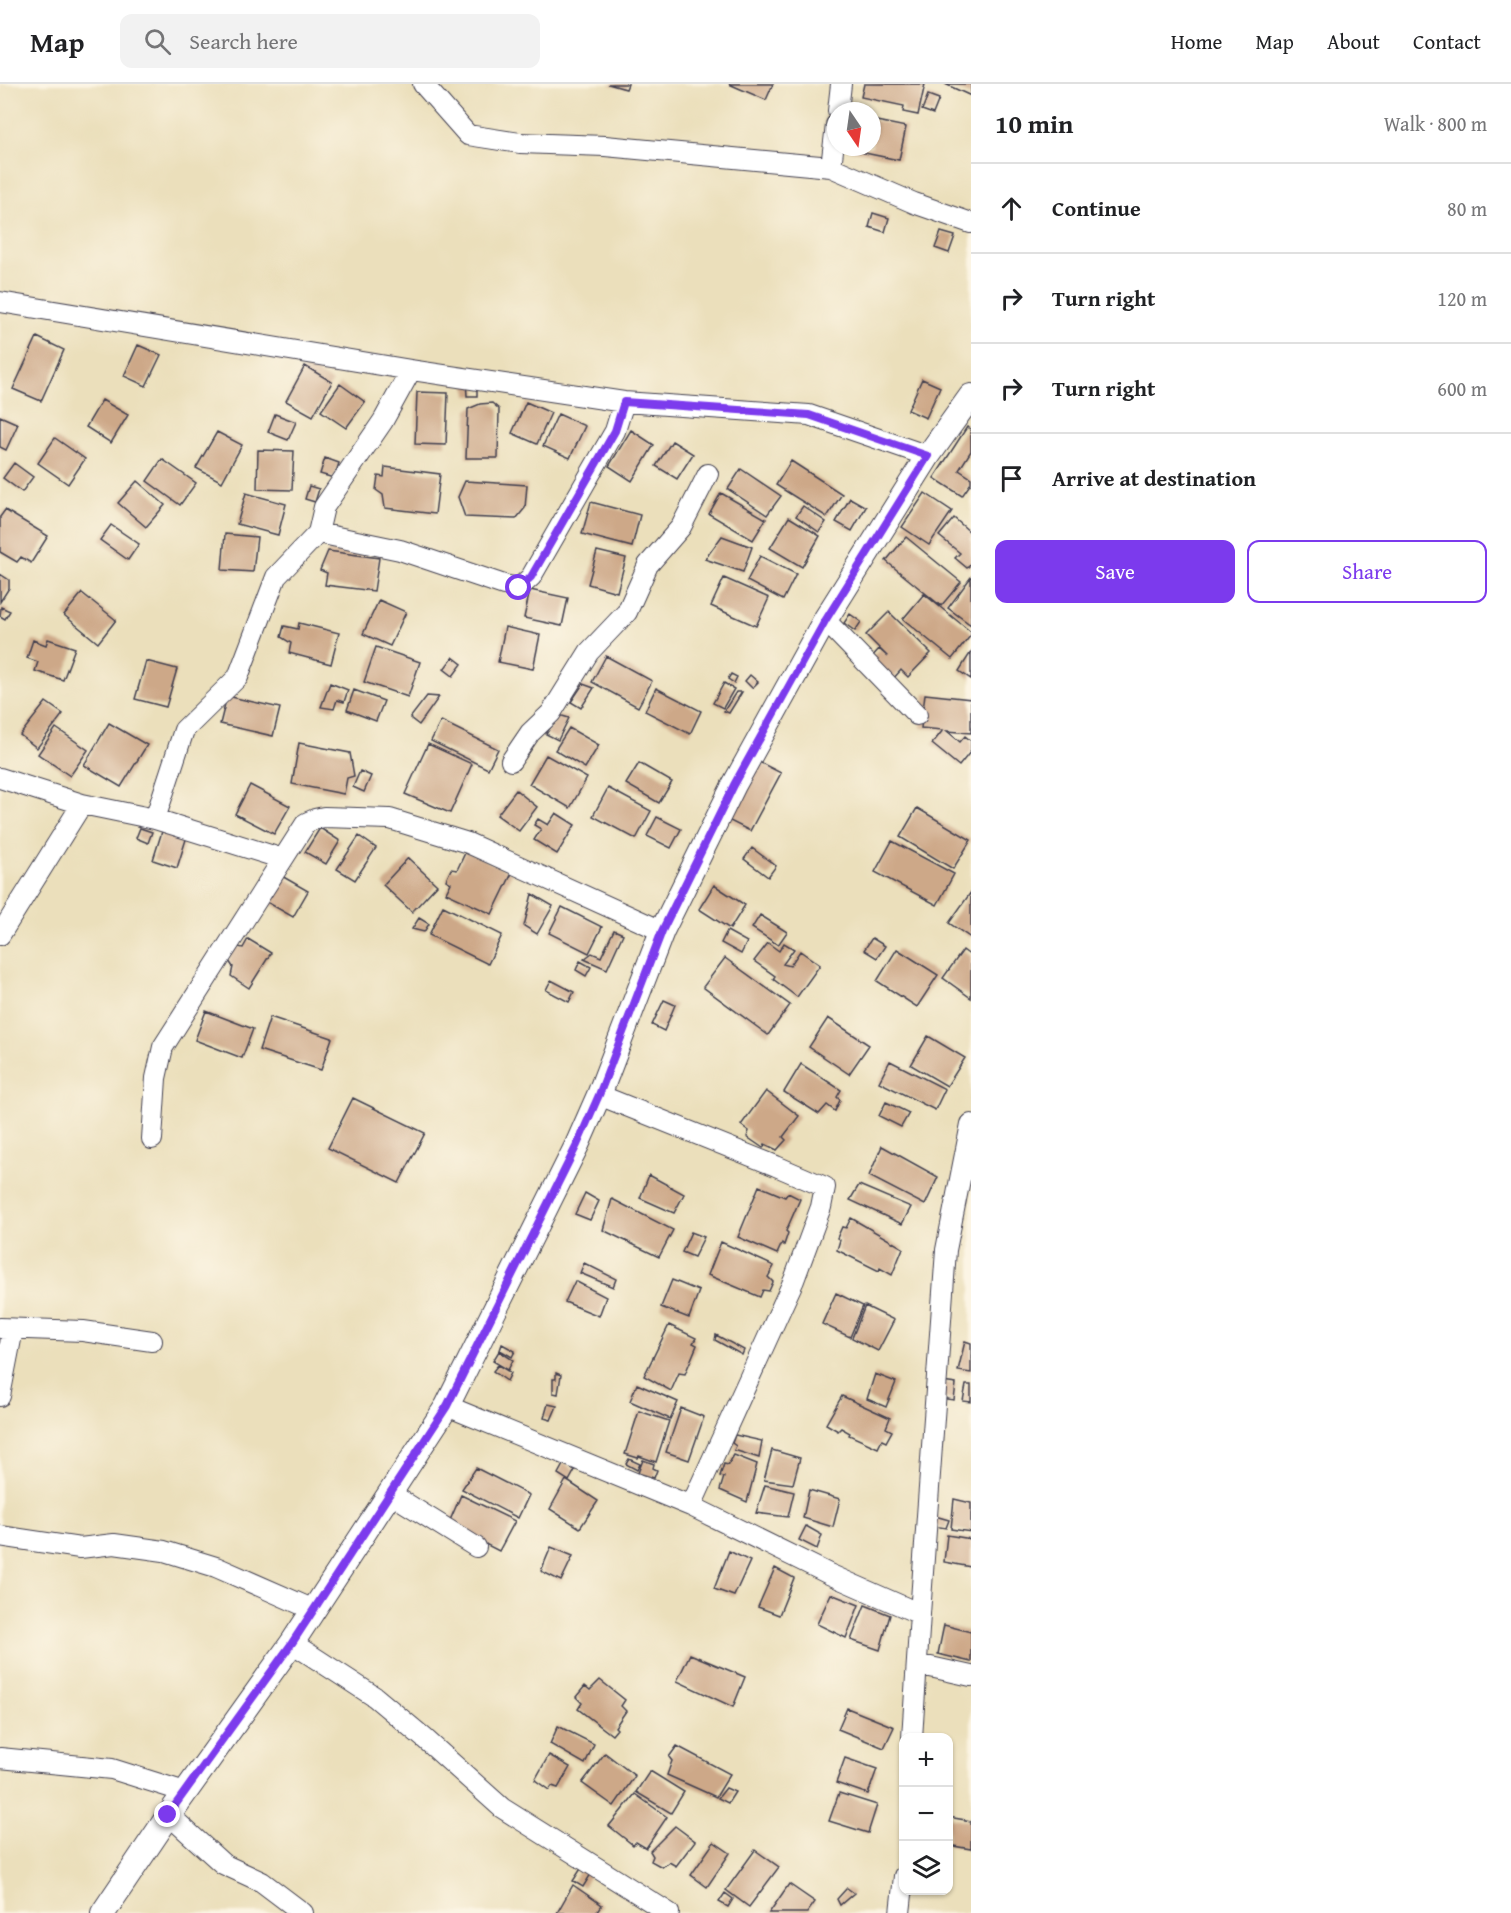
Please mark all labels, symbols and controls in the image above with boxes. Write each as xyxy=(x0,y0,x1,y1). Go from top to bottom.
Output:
search box xyxy=(120,14,540,68)
text: Map xyxy=(30,21,84,62)
icon: search xyxy=(141,25,174,58)
text: Search here xyxy=(189,25,298,57)
text: Home xyxy=(1171,26,1222,57)
text: Map xyxy=(1255,26,1294,57)
text: About xyxy=(1327,26,1380,57)
text: Contact xyxy=(1413,26,1481,57)
north arrow xyxy=(827,102,881,156)
text: 10 min xyxy=(995,104,1073,143)
text: Walk · 800 m xyxy=(1384,109,1487,138)
icon: ahead xyxy=(995,192,1028,225)
text: Continue xyxy=(1052,192,1141,224)
text: 80 m xyxy=(1447,194,1487,223)
icon: right xyxy=(995,282,1028,315)
text: Turn right xyxy=(1052,282,1155,314)
text: 120 m xyxy=(1437,284,1487,313)
icon: right xyxy=(995,372,1028,405)
text: Turn right xyxy=(1052,372,1155,404)
text: 600 m xyxy=(1437,374,1487,403)
icon: arrive xyxy=(995,462,1028,495)
text: Arrive at destination xyxy=(1052,462,1256,494)
button: Save xyxy=(995,540,1235,603)
button: Share xyxy=(1247,540,1487,603)
route start xyxy=(505,574,531,600)
map controls xyxy=(899,1733,953,1895)
button: + xyxy=(899,1733,953,1787)
button: − xyxy=(899,1787,953,1841)
route end xyxy=(154,1801,180,1827)
button: layers xyxy=(899,1841,953,1895)

